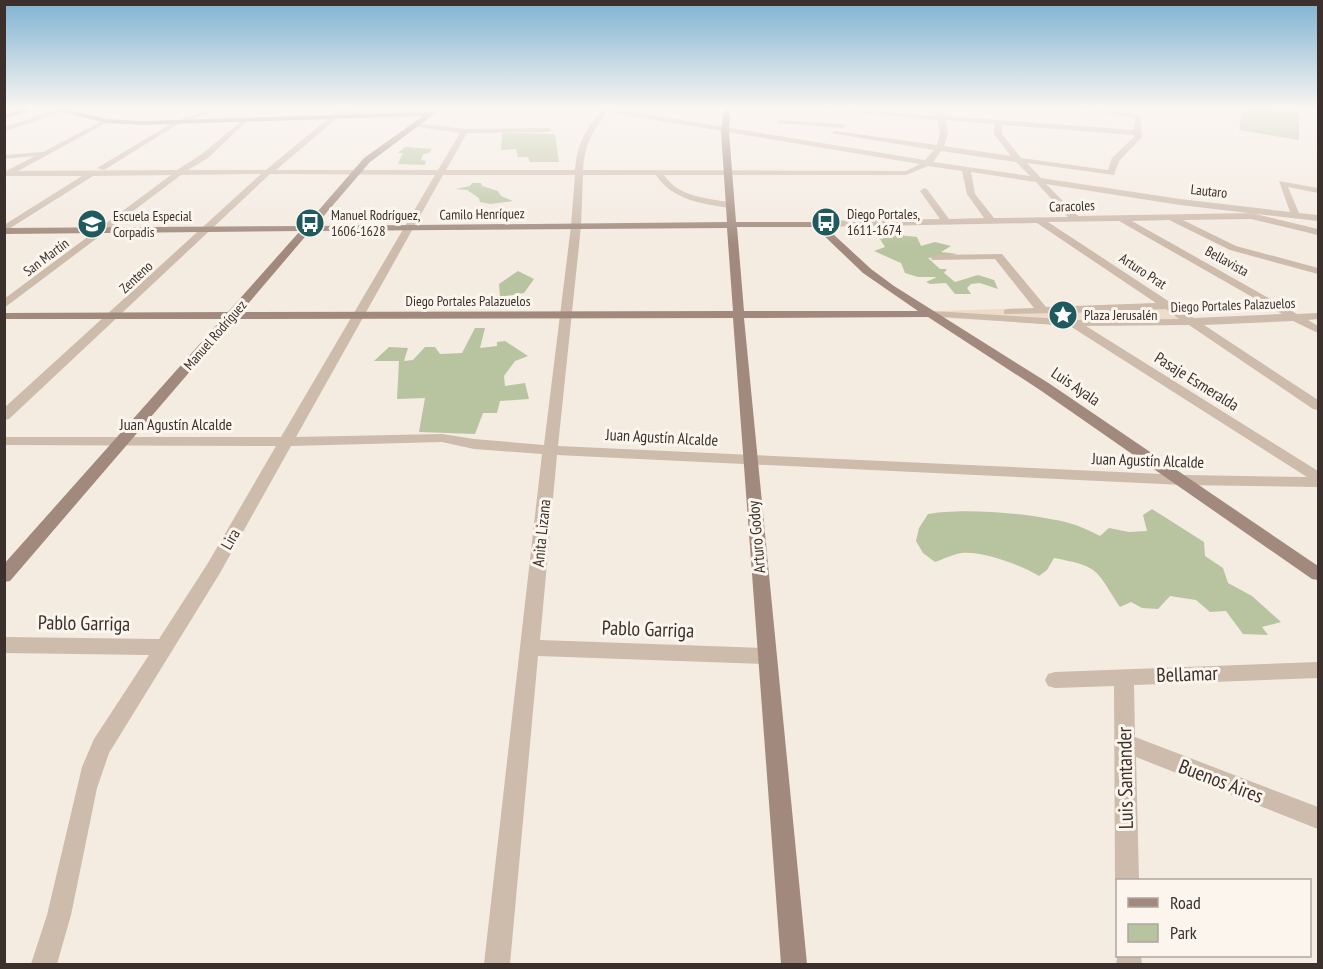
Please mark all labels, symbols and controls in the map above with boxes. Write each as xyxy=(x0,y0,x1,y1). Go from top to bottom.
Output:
street label: Lautaro xyxy=(1190,180,1228,202)
street label: Caracoles xyxy=(1049,196,1095,216)
street label: Camilo Henríquez xyxy=(439,204,525,224)
place label: Diego Portales, 1611-1674 xyxy=(847,205,920,239)
place label: Manuel Rodríguez, 1606-1628 xyxy=(331,206,421,240)
bus stop icon: Diego Portales, 1611-1674 xyxy=(810,206,842,238)
place label: Escuela Especial Corpadis xyxy=(113,207,193,241)
bus stop icon: Manuel Rodríguez, 1606-1628 xyxy=(294,207,326,239)
school or university icon: Escuela Especial Corpadis xyxy=(76,208,108,240)
street label: San Martín xyxy=(20,234,72,280)
street label: Bellavista xyxy=(1202,242,1252,280)
street label: Arturo Prat xyxy=(1116,249,1170,293)
street label: Zenteno xyxy=(116,257,156,297)
street label: Diego Portales Palazuelos xyxy=(406,292,531,310)
street label: Diego Portales Palazuelos xyxy=(1170,294,1296,316)
street label: Manuel Rodríguez xyxy=(180,296,250,374)
place icon: Plaza Jerusalén xyxy=(1047,299,1079,331)
place label: Plaza Jerusalén xyxy=(1084,306,1157,324)
street label: Pasaje Esmeralda xyxy=(1151,347,1243,415)
street label: Luis Ayala xyxy=(1048,362,1104,410)
street label: Juan Agustín Alcalde xyxy=(119,414,232,434)
street label: Juan Agustín Alcalde xyxy=(604,424,719,450)
street label: Juan Agustín Alcalde xyxy=(1091,448,1204,472)
street label: Anita Lizana xyxy=(528,498,554,568)
street label: Arturo Godoy xyxy=(743,500,769,574)
street label: Lira xyxy=(216,525,244,553)
street label: Pablo Garriga xyxy=(38,609,130,637)
street label: Pablo Garriga xyxy=(601,614,695,644)
street label: Bellamar xyxy=(1156,660,1219,688)
street label: Luis Santander xyxy=(1111,726,1139,829)
street label: Buenos Aires xyxy=(1175,753,1267,809)
legend xyxy=(1116,879,1311,957)
text: Road xyxy=(1170,891,1201,914)
text: Park xyxy=(1170,921,1197,944)

